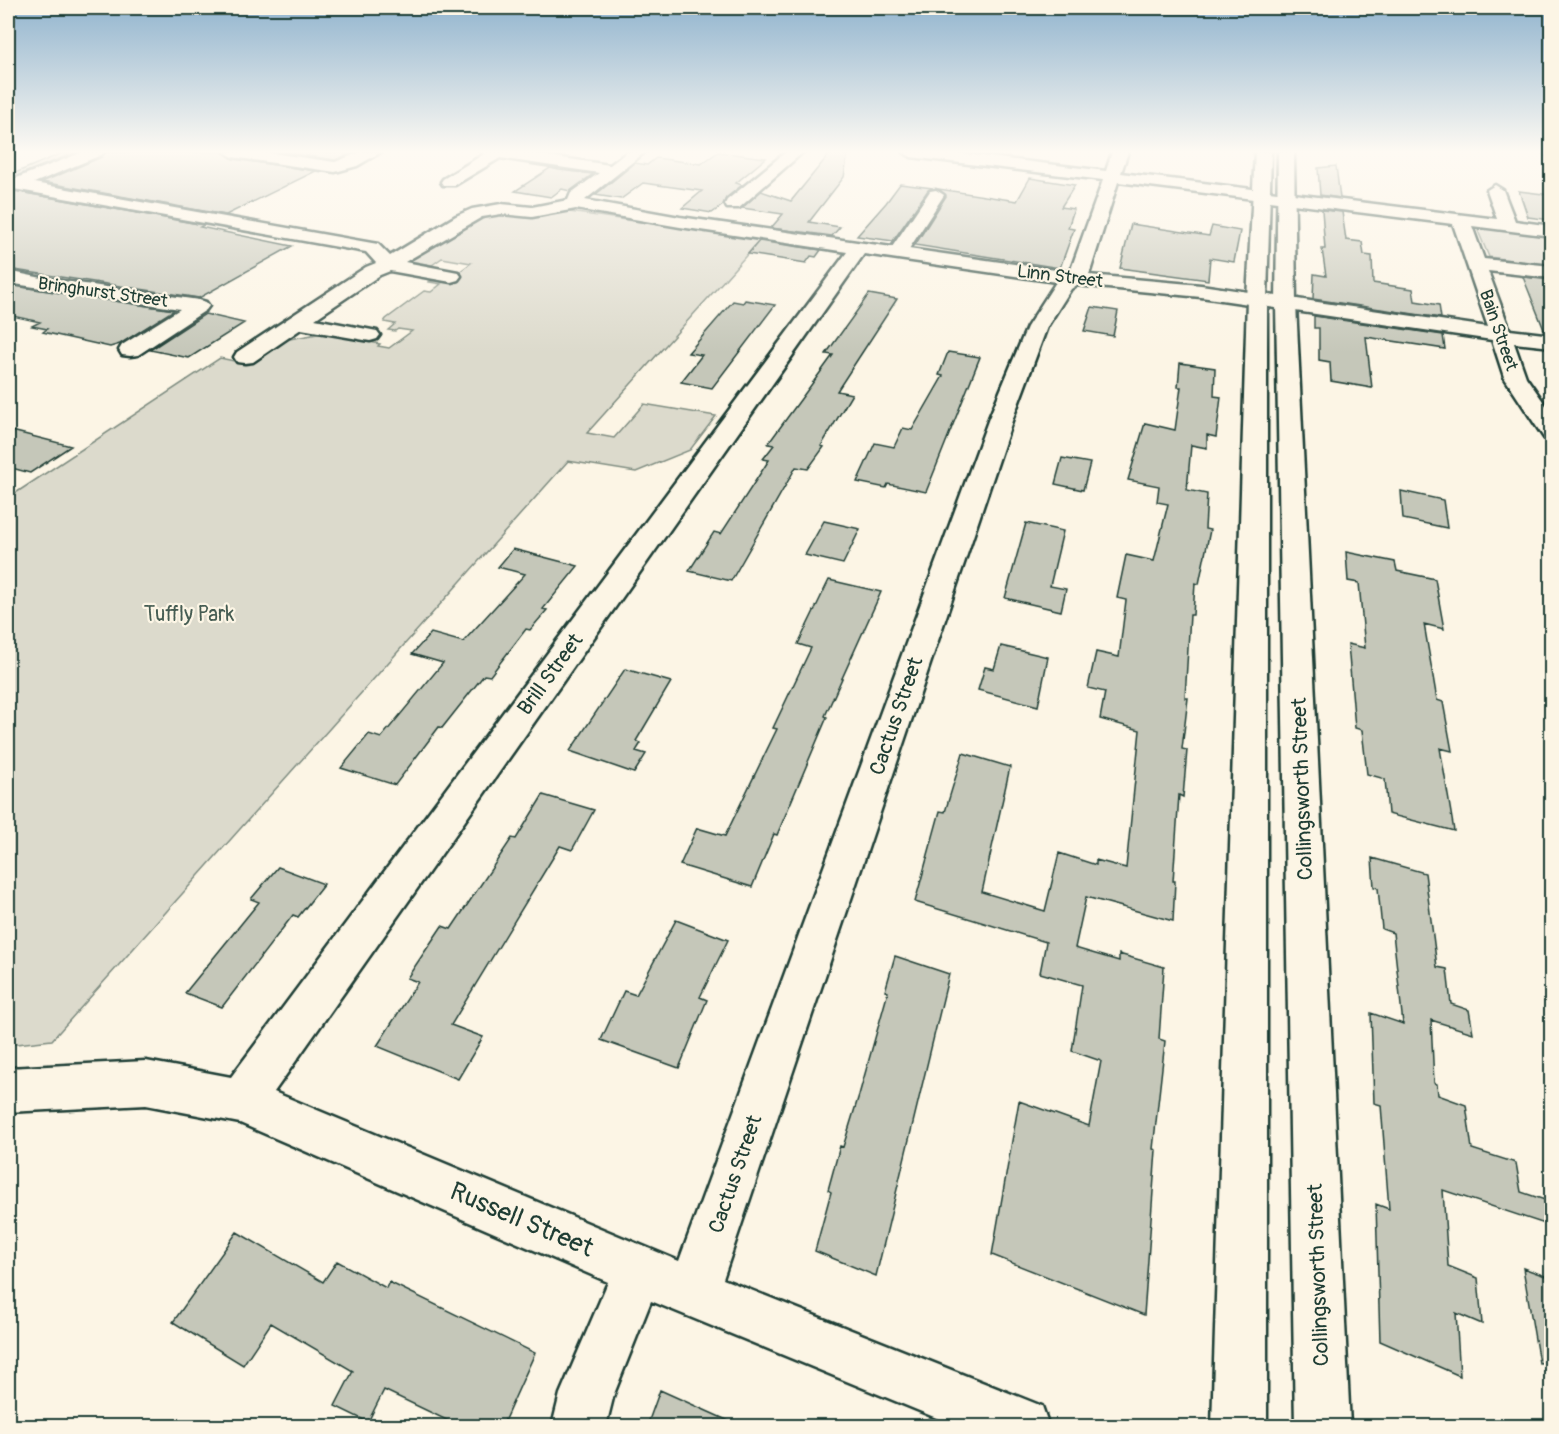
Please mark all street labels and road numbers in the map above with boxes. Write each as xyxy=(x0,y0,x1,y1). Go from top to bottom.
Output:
street label: Linn Street xyxy=(1016,260,1105,293)
street label: Bringhurst Street xyxy=(36,272,170,313)
street label: Bain Street xyxy=(1474,286,1523,375)
street label: Brill Street xyxy=(512,628,589,721)
street label: Cactus Street xyxy=(864,653,929,779)
street label: Collingsworth Street xyxy=(1286,697,1319,881)
street label: Cactus Street xyxy=(703,1111,768,1237)
street label: Russell Street xyxy=(445,1175,599,1265)
street label: Collingsworth Street xyxy=(1302,1183,1335,1367)

